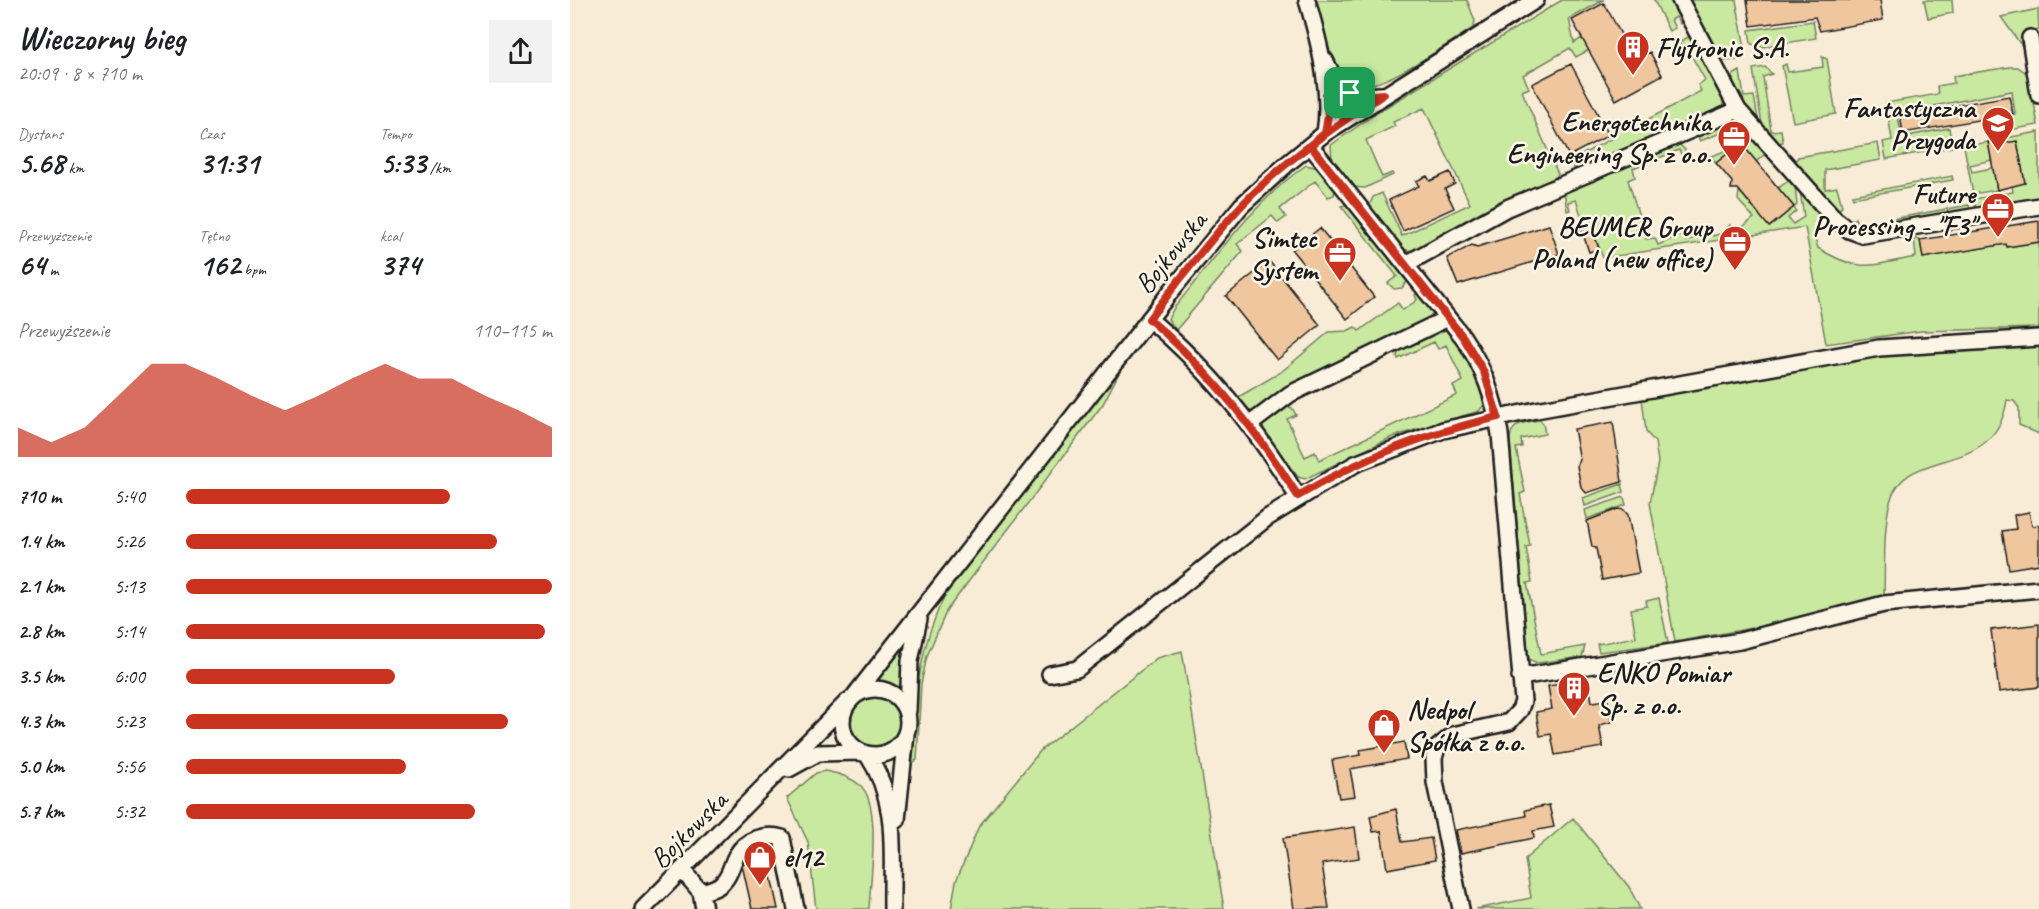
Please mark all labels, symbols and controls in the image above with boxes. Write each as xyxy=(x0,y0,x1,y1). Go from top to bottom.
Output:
text: Wieczorny bieg xyxy=(18,17,185,59)
button: share xyxy=(489,20,552,83)
building icon: Flytronic S.A. xyxy=(1615,29,1651,76)
place label: Flytronic S.A. xyxy=(1656,30,1789,66)
text: 20:09 · 8 × 710 m xyxy=(18,61,142,86)
pin xyxy=(1324,67,1375,118)
icon: arrive xyxy=(1333,76,1366,109)
place label: Fantastyczna Przygoda xyxy=(1843,90,1978,157)
place label: Energotechnika Engineering Sp. z o.o. xyxy=(1507,104,1714,171)
school or university icon: Fantastyczna Przygoda xyxy=(1980,105,2016,152)
office icon: Energotechnika Engineering Sp. z o.o. xyxy=(1716,119,1752,166)
text: Dystans xyxy=(18,124,63,144)
text: Czas xyxy=(199,124,224,144)
text: Tempo xyxy=(380,124,412,144)
text: 5.68 xyxy=(18,144,65,182)
text: 31:31 xyxy=(199,144,259,182)
text: 5:33 xyxy=(380,144,426,182)
text: km xyxy=(65,158,84,178)
text: /km xyxy=(426,158,451,178)
place label: Future Processing - "F3" xyxy=(1813,176,1981,243)
office icon: Future Processing - "F3" xyxy=(1980,191,2016,238)
street label: Bojkowska xyxy=(1127,202,1216,301)
place label: BEUMER Group Poland (new office) xyxy=(1532,209,1714,276)
place label: Simtec System xyxy=(1250,220,1320,287)
office icon: BEUMER Group Poland (new office) xyxy=(1717,224,1753,271)
text: Przewyższenie xyxy=(18,226,91,246)
text: Tętno xyxy=(199,226,230,246)
text: kcal xyxy=(380,226,401,246)
office icon: Simtec System xyxy=(1322,235,1358,282)
text: 64 xyxy=(18,246,46,284)
text: 162 xyxy=(199,246,240,284)
text: 374 xyxy=(380,246,420,284)
text: m xyxy=(46,260,58,280)
text: bpm xyxy=(240,260,266,280)
text: Przewyższenie xyxy=(18,318,110,343)
text: 110–115 m xyxy=(473,318,552,343)
text: 710 m xyxy=(18,484,61,509)
text: 5:40 xyxy=(114,484,145,509)
text: 1.4 km xyxy=(18,529,65,554)
text: 5:26 xyxy=(114,529,145,554)
text: 2.1 km xyxy=(18,574,65,599)
text: 5:13 xyxy=(114,574,145,599)
text: 2.8 km xyxy=(18,619,65,644)
text: 5:14 xyxy=(114,619,145,644)
place label: ENKO Pomiar Sp. z o.o. xyxy=(1597,655,1733,722)
text: 3.5 km xyxy=(18,664,64,689)
text: 6:00 xyxy=(114,664,145,689)
building icon: ENKO Pomiar Sp. z o.o. xyxy=(1556,670,1592,717)
place label: Nedpol Spółka z o.o. xyxy=(1407,692,1525,759)
shop icon: Nedpol Spółka z o.o. xyxy=(1366,707,1402,754)
text: 4.3 km xyxy=(18,709,65,734)
text: 5:23 xyxy=(114,709,145,734)
text: 5.0 km xyxy=(18,754,64,779)
text: 5:56 xyxy=(114,754,145,779)
street label: Bojkowska xyxy=(642,781,736,876)
text: 5.7 km xyxy=(18,799,64,824)
text: 5:32 xyxy=(114,799,145,824)
shop icon: el12 xyxy=(742,839,778,886)
place label: el12 xyxy=(783,840,825,875)

